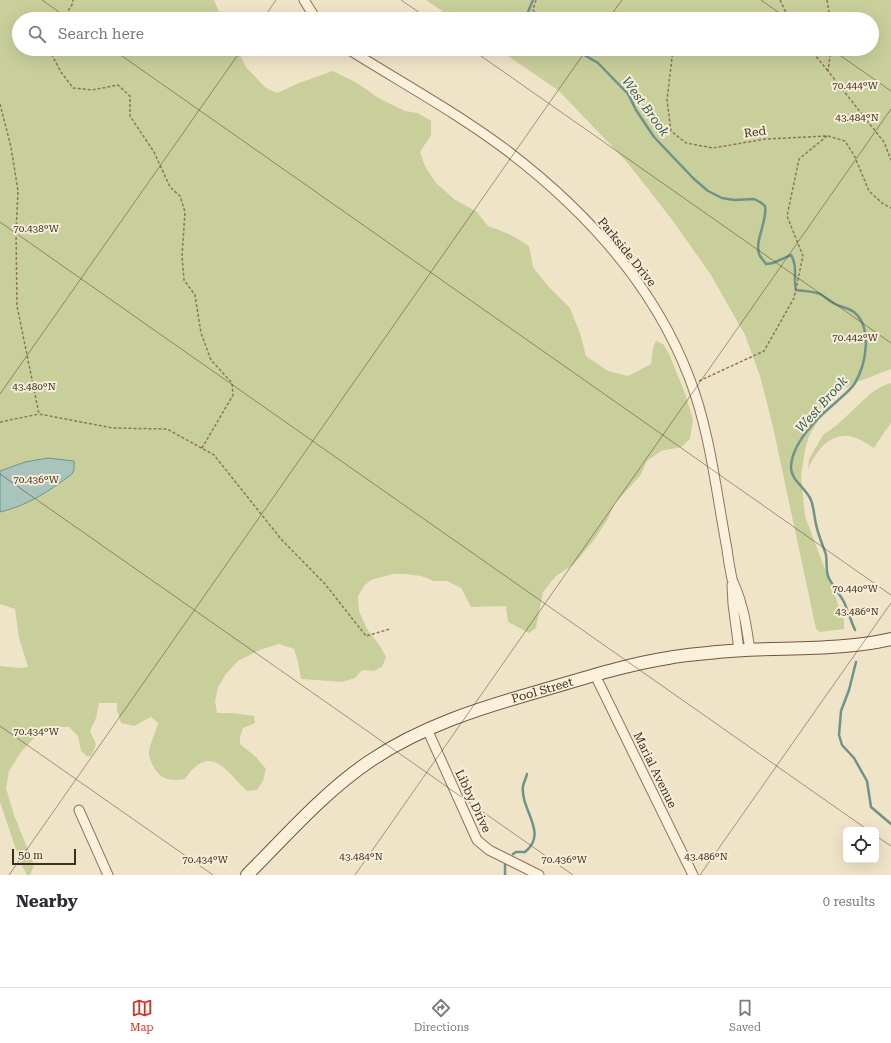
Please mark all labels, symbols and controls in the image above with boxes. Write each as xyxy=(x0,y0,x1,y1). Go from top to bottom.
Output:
search box xyxy=(12,12,879,56)
icon: search xyxy=(26,23,48,45)
text: Search here xyxy=(58,25,144,43)
water label: West Brook xyxy=(619,74,673,140)
text: 70.444°W xyxy=(832,80,879,91)
text: 43.484°N xyxy=(835,112,879,123)
street label: Red xyxy=(743,123,767,140)
street label: Parkside Drive xyxy=(595,215,659,290)
text: 70.438°W xyxy=(13,223,60,234)
text: 70.442°W xyxy=(832,332,879,343)
water label: West Brook xyxy=(792,373,851,435)
text: 43.480°N xyxy=(12,381,56,392)
text: 70.436°W xyxy=(13,474,60,485)
text: 70.440°W xyxy=(832,583,879,594)
text: 43.486°N xyxy=(835,606,879,617)
street label: Pool Street xyxy=(510,675,575,706)
text: 70.434°W xyxy=(13,726,60,737)
street label: Marial Avenue xyxy=(631,730,680,811)
street label: Libby Drive xyxy=(452,767,494,835)
map controls xyxy=(843,827,879,863)
button: locate xyxy=(843,827,879,863)
scale bar xyxy=(12,847,76,866)
text: 50 m xyxy=(18,849,43,862)
text: 43.484°N xyxy=(339,851,383,862)
text: 43.486°N xyxy=(684,851,728,862)
text: 70.434°W xyxy=(182,854,229,865)
text: 70.436°W xyxy=(541,854,588,865)
text: Nearby xyxy=(16,891,78,911)
text: 0 results xyxy=(823,894,875,909)
tab: Map xyxy=(130,997,154,1034)
tab: Directions xyxy=(414,997,469,1034)
tab: Saved xyxy=(729,997,761,1034)

